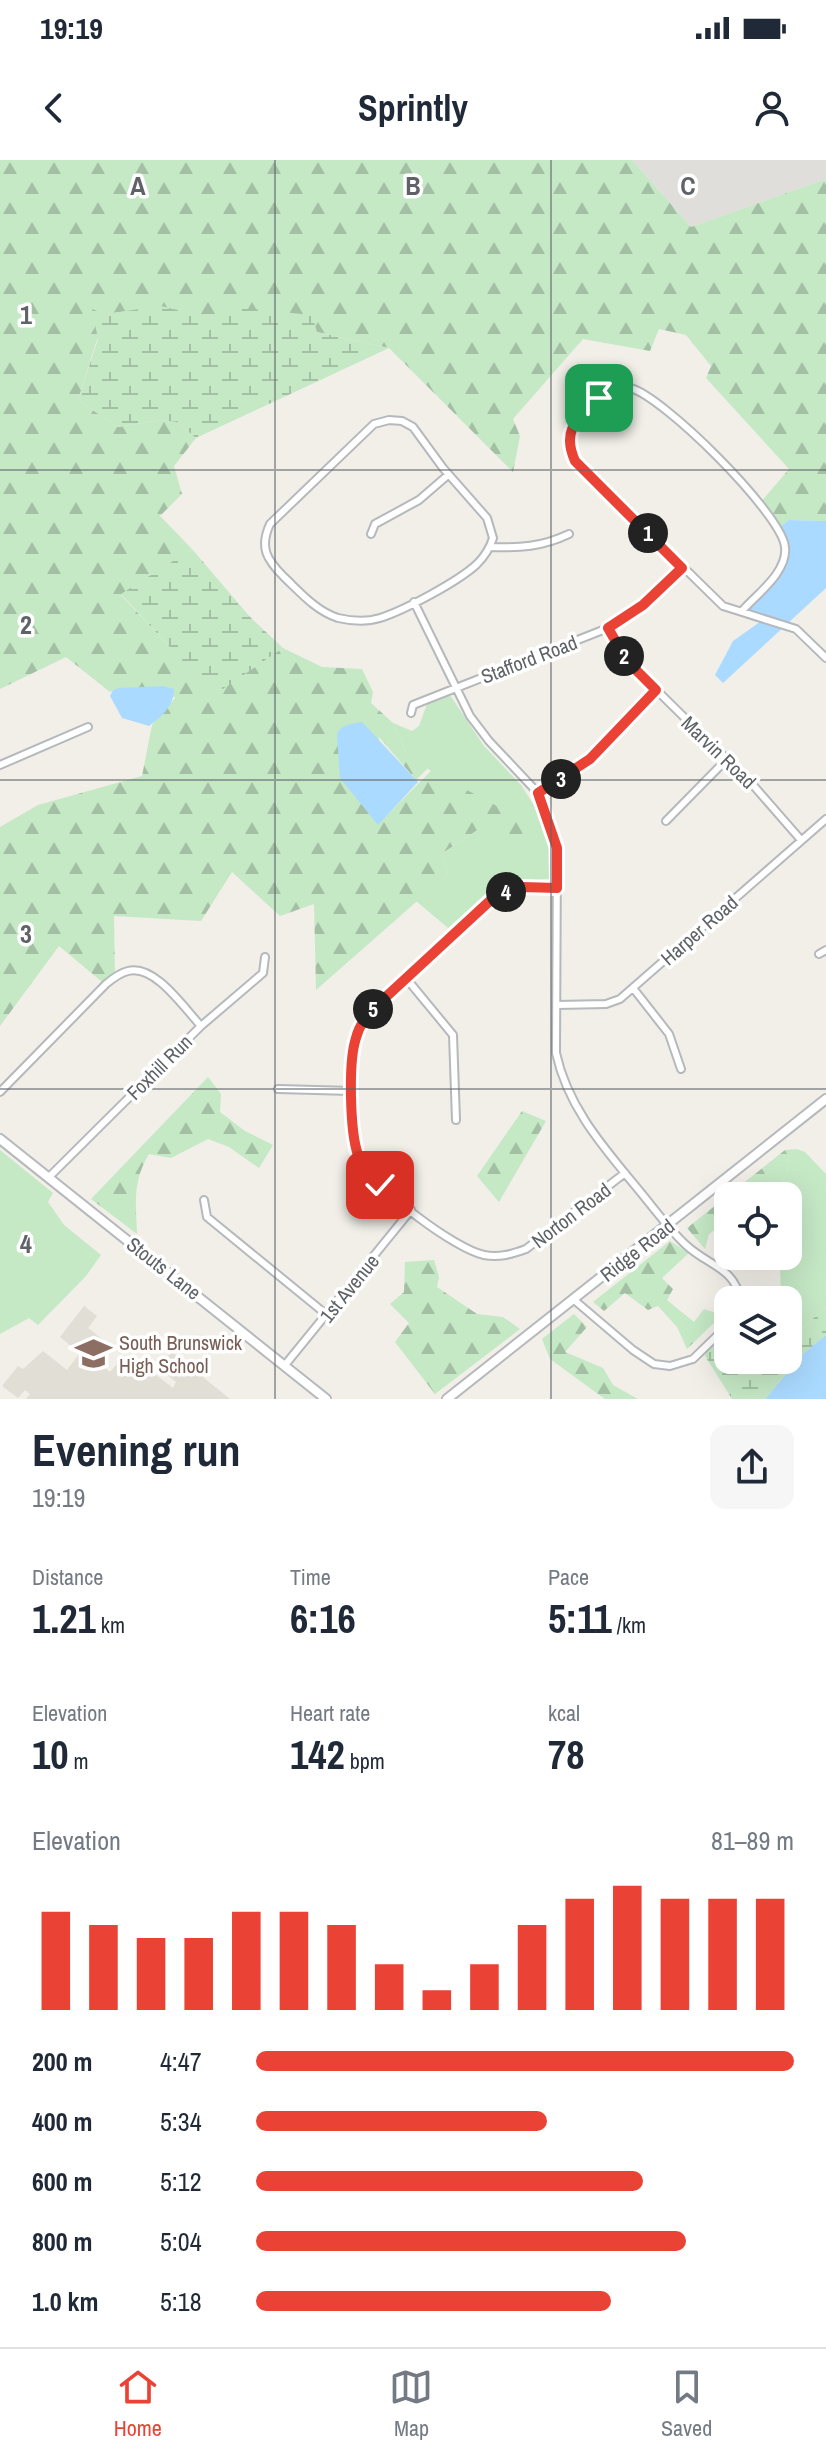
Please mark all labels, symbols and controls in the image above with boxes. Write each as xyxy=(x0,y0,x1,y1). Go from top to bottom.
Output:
text: 19:19 xyxy=(40,8,103,48)
text: Sprintly xyxy=(358,84,468,132)
icon: back xyxy=(32,86,76,130)
icon: person xyxy=(750,86,794,130)
text: A xyxy=(130,168,146,203)
text: B xyxy=(405,168,421,203)
text: C xyxy=(680,168,696,203)
text: 1 xyxy=(20,297,32,332)
pin xyxy=(565,364,633,432)
icon: arrive xyxy=(577,376,621,420)
pin: 1 xyxy=(628,513,668,553)
text: 1 xyxy=(643,518,653,548)
text: 2 xyxy=(20,607,32,642)
street label: Stafford Road xyxy=(477,628,581,690)
pin: 2 xyxy=(604,636,644,676)
text: 2 xyxy=(619,641,629,671)
street label: Marvin Road xyxy=(676,710,762,794)
pin: 3 xyxy=(541,759,581,799)
text: 3 xyxy=(556,764,566,794)
pin: 4 xyxy=(486,872,526,912)
text: 4 xyxy=(501,877,511,907)
street label: Harper Road xyxy=(655,889,743,971)
text: 3 xyxy=(20,916,32,951)
pin: 5 xyxy=(353,989,393,1029)
text: 5 xyxy=(368,994,378,1024)
street label: Foxhill Run xyxy=(120,1028,198,1106)
pin xyxy=(346,1151,414,1219)
icon: check xyxy=(358,1163,402,1207)
street label: Norton Road xyxy=(526,1176,616,1254)
map controls xyxy=(714,1182,802,1374)
button: locate xyxy=(714,1182,802,1270)
street label: Ridge Road xyxy=(594,1212,680,1288)
text: 4 xyxy=(20,1226,32,1261)
street label: Stouts Lane xyxy=(121,1230,207,1306)
street label: 1st Avenue xyxy=(313,1248,385,1328)
button: layers xyxy=(714,1286,802,1374)
place label: South Brunswick High School xyxy=(119,1329,243,1379)
school or university icon: South Brunswick High School xyxy=(74,1334,112,1372)
text: Evening run xyxy=(32,1420,241,1480)
button: share xyxy=(710,1425,794,1509)
text: 19:19 xyxy=(32,1480,85,1515)
text: Distance xyxy=(32,1562,103,1592)
text: Time xyxy=(290,1562,331,1592)
text: Pace xyxy=(548,1562,589,1592)
text: 1.21 xyxy=(32,1592,96,1645)
text: 6:16 xyxy=(290,1592,356,1645)
text: 5:11 xyxy=(548,1592,612,1645)
text: km xyxy=(96,1610,125,1640)
text: /km xyxy=(612,1610,646,1640)
text: Elevation xyxy=(32,1698,107,1728)
text: Heart rate xyxy=(290,1698,370,1728)
text: kcal xyxy=(548,1698,580,1728)
text: 10 xyxy=(32,1728,68,1781)
text: 142 xyxy=(290,1728,345,1781)
text: 78 xyxy=(548,1728,584,1781)
text: m xyxy=(68,1746,89,1776)
text: bpm xyxy=(345,1746,385,1776)
text: Elevation xyxy=(32,1823,121,1858)
text: 81–89 m xyxy=(711,1823,794,1858)
text: 200 m xyxy=(32,2044,92,2079)
text: 4:47 xyxy=(160,2044,202,2079)
text: 400 m xyxy=(32,2104,92,2139)
text: 5:34 xyxy=(160,2104,202,2139)
text: 600 m xyxy=(32,2164,92,2199)
text: 5:12 xyxy=(160,2164,202,2199)
text: 800 m xyxy=(32,2224,92,2259)
text: 5:04 xyxy=(160,2224,202,2259)
text: 1.0 km xyxy=(32,2284,98,2319)
text: 5:18 xyxy=(160,2284,202,2319)
tab: Home xyxy=(114,2365,162,2443)
tab: Map xyxy=(389,2365,433,2443)
tab: Saved xyxy=(661,2365,712,2443)

